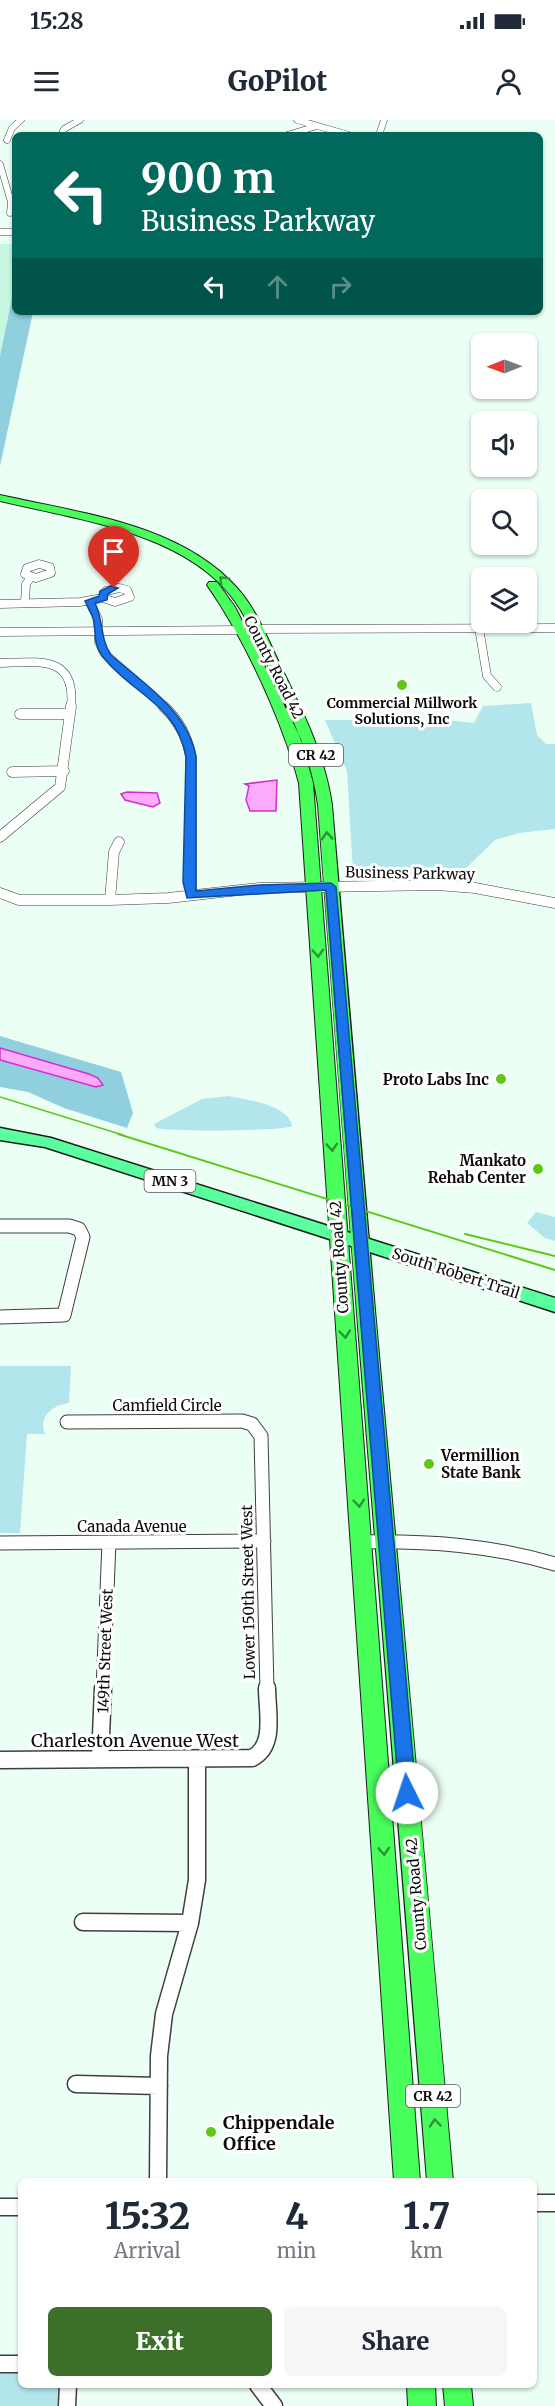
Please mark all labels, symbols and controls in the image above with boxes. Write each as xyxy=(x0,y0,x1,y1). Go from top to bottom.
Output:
text: 15:28 xyxy=(30,7,84,35)
text: GoPilot xyxy=(228,64,327,98)
icon: menu xyxy=(30,65,63,98)
icon: person xyxy=(492,65,525,98)
text: 900 m xyxy=(141,152,275,204)
icon: left xyxy=(42,156,120,234)
text: Business Parkway xyxy=(141,204,375,238)
icon: left xyxy=(198,270,231,303)
icon: ahead xyxy=(261,270,294,303)
icon: right xyxy=(324,270,357,303)
north arrow xyxy=(471,333,537,399)
map controls xyxy=(471,333,537,633)
button: sound xyxy=(471,411,537,477)
button: search xyxy=(471,489,537,555)
pin xyxy=(88,526,139,588)
icon: arrive xyxy=(97,535,130,568)
button: layers xyxy=(471,567,537,633)
one-way arrow xyxy=(219,577,230,588)
street label: County Road 42 xyxy=(240,612,308,722)
marker: Commercial Millwork Solutions, Inc xyxy=(395,678,409,692)
place label: Commercial Millwork Solutions, Inc xyxy=(327,694,478,728)
road number: CR 42 xyxy=(289,744,343,766)
one-way arrow xyxy=(321,831,334,840)
street label: Business Parkway xyxy=(345,862,475,884)
one-way arrow xyxy=(311,948,324,957)
place label: Proto Labs Inc xyxy=(383,1070,489,1089)
marker: Proto Labs Inc xyxy=(494,1072,508,1086)
one-way arrow xyxy=(325,1143,338,1152)
place label: Mankato Rehab Center xyxy=(428,1151,526,1187)
marker: Mankato Rehab Center xyxy=(531,1162,545,1176)
road number: MN 3 xyxy=(144,1170,195,1192)
street label: County Road 42 xyxy=(326,1200,352,1314)
street label: South Robert Trail xyxy=(390,1243,523,1303)
one-way arrow xyxy=(338,1330,351,1339)
street label: Camfield Circle xyxy=(112,1396,222,1415)
place label: Vermillion State Bank xyxy=(440,1446,521,1482)
marker: Vermillion State Bank xyxy=(422,1457,436,1471)
one-way arrow xyxy=(352,1499,365,1508)
street label: Lower 150th Street West xyxy=(237,1504,259,1679)
street label: Canada Avenue xyxy=(77,1517,187,1536)
street label: 149th Street West xyxy=(93,1588,117,1714)
street label: Charleston Avenue West xyxy=(31,1729,239,1752)
position arrow xyxy=(375,1761,439,1825)
street label: County Road 42 xyxy=(402,1837,430,1951)
one-way arrow xyxy=(377,1847,390,1856)
road number: CR 42 xyxy=(406,2085,460,2107)
place label: Chippendale Office xyxy=(223,2111,335,2155)
one-way arrow xyxy=(429,2118,442,2127)
marker: Chippendale Office xyxy=(204,2125,218,2139)
text: 15:32 xyxy=(105,2194,190,2239)
text: 4 xyxy=(285,2194,308,2239)
text: 1.7 xyxy=(403,2194,450,2239)
text: Arrival xyxy=(114,2238,181,2263)
text: min xyxy=(277,2238,316,2263)
text: km xyxy=(410,2238,443,2263)
button: Exit xyxy=(48,2307,272,2376)
button: Share xyxy=(284,2307,507,2376)

